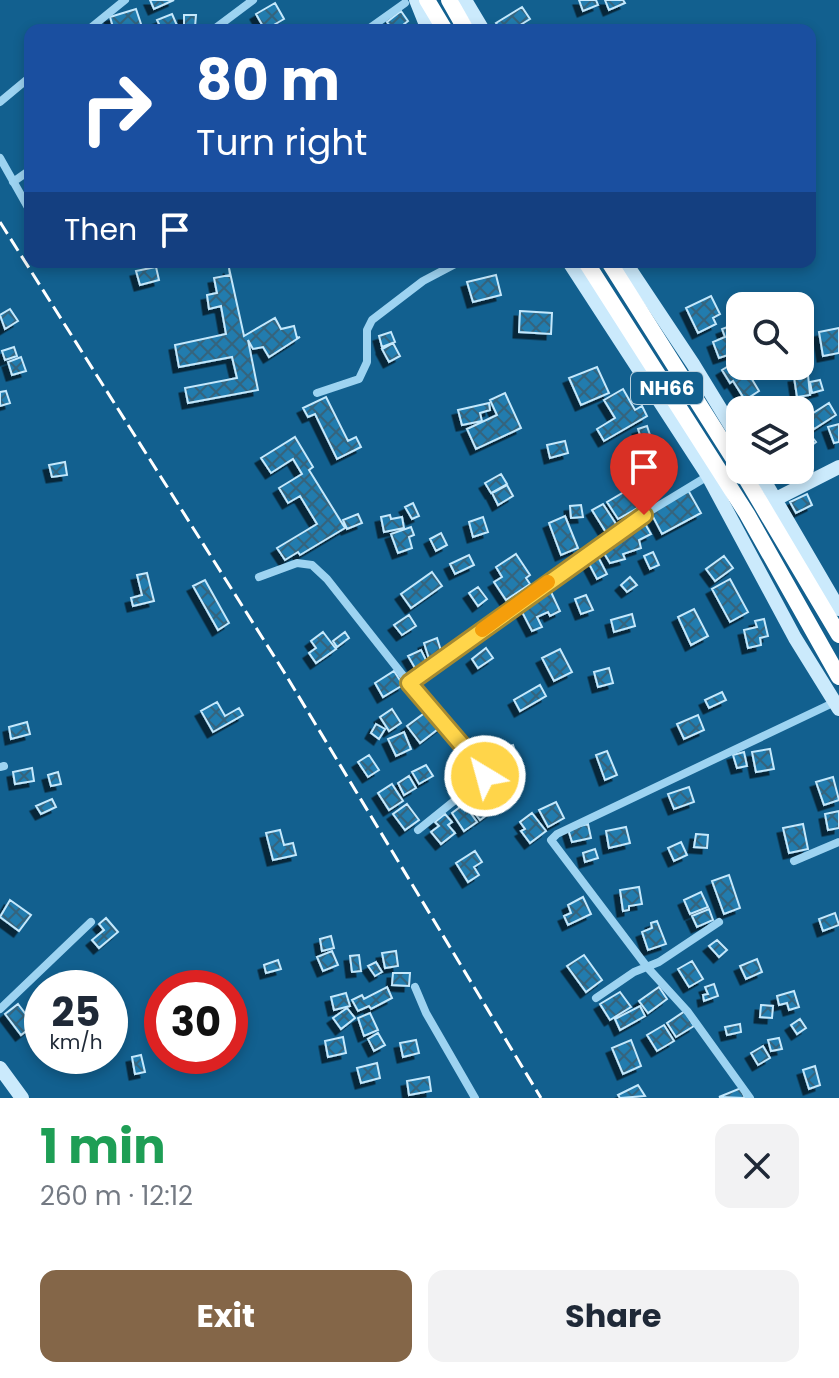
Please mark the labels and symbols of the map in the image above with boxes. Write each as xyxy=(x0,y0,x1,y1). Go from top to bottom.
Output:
road number: NH66 xyxy=(631,372,703,404)
pin xyxy=(610,433,678,515)
position arrow xyxy=(443,734,527,818)
speed limit sign: 30 xyxy=(144,970,248,1074)

